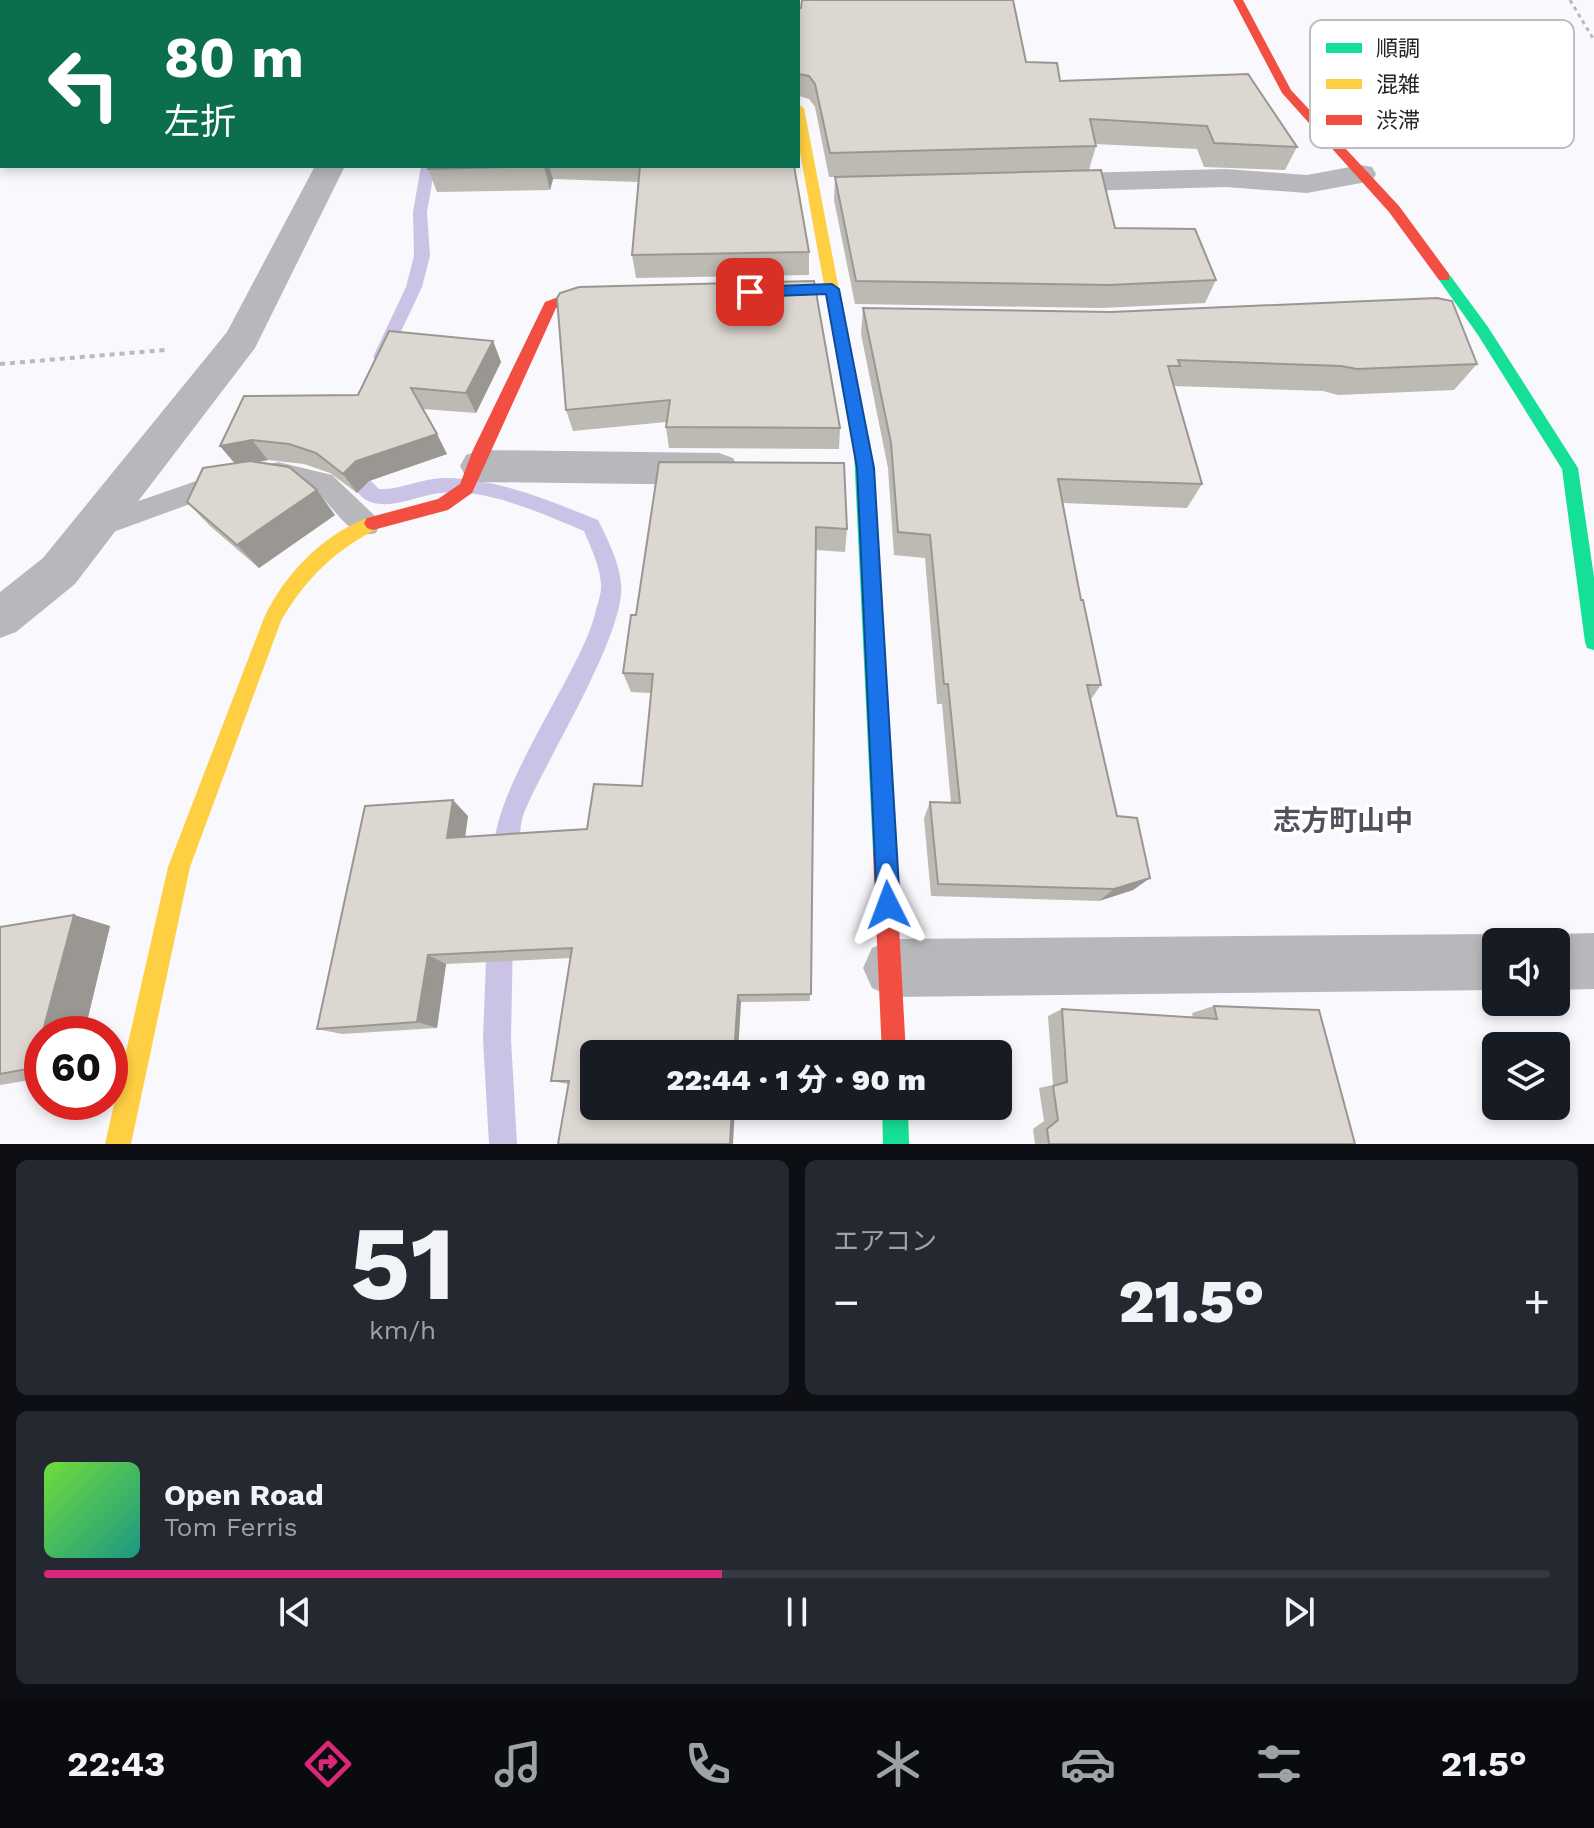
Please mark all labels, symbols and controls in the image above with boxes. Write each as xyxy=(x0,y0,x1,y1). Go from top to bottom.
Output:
legend xyxy=(1310,20,1574,148)
text: 80 m xyxy=(164,25,304,91)
icon: left xyxy=(32,32,136,136)
text: 順調 xyxy=(1376,36,1420,61)
text: 混雑 xyxy=(1376,72,1420,97)
text: 左折 xyxy=(164,101,236,143)
text: 渋滞 xyxy=(1376,108,1420,133)
pin xyxy=(716,258,784,326)
icon: arrive xyxy=(728,270,772,314)
district label: 志方町山中 xyxy=(1273,804,1413,837)
position arrow xyxy=(846,863,930,947)
map controls xyxy=(1482,928,1570,1120)
button: sound xyxy=(1482,928,1570,1016)
speed limit sign: 60 xyxy=(24,1016,128,1120)
button: layers xyxy=(1482,1032,1570,1120)
text: 22:44 · 1 分 · 90 m xyxy=(666,1062,926,1097)
text: 51 xyxy=(350,1202,455,1324)
text: エアコン xyxy=(833,1226,937,1256)
text: 21.5° xyxy=(1118,1266,1265,1337)
text: − xyxy=(833,1276,860,1328)
text: + xyxy=(1523,1276,1550,1328)
text: km/h xyxy=(369,1315,436,1345)
text: Open Road xyxy=(164,1477,324,1512)
text: Tom Ferris xyxy=(164,1512,297,1542)
icon: previous xyxy=(273,1590,317,1634)
icon: pause xyxy=(775,1590,819,1634)
icon: next xyxy=(1277,1590,1321,1634)
icon: directions xyxy=(300,1736,356,1792)
icon: music xyxy=(490,1736,546,1792)
icon: phone xyxy=(680,1736,736,1792)
icon: climate xyxy=(870,1736,926,1792)
icon: car xyxy=(1060,1736,1116,1792)
icon: filters xyxy=(1251,1736,1307,1792)
text: 22:43 xyxy=(67,1743,165,1785)
text: 21.5° xyxy=(1441,1743,1527,1785)

